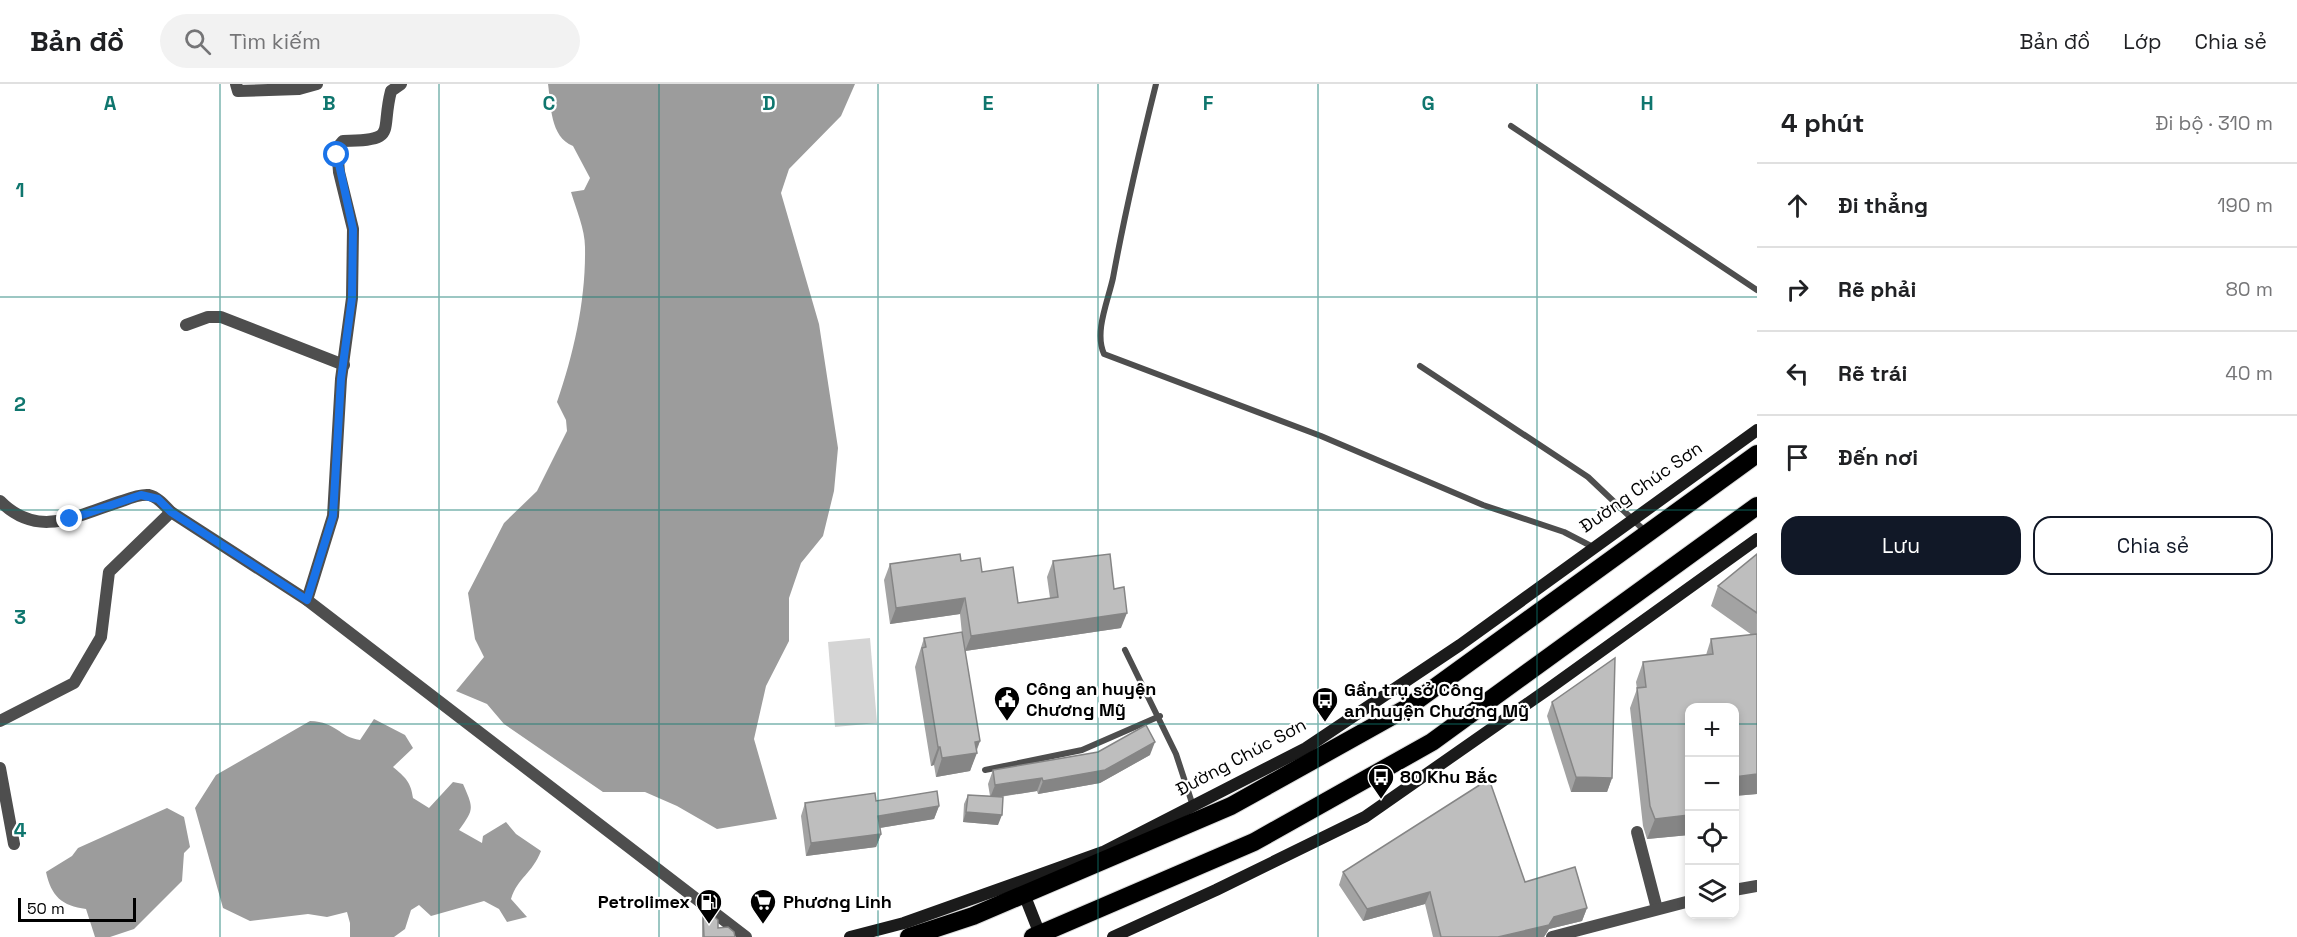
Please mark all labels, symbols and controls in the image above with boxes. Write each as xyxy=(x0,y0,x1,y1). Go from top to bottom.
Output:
search box xyxy=(160,14,580,68)
text: Bản đồ xyxy=(30,23,124,59)
icon: search xyxy=(181,25,214,58)
text: Tìm kiếm xyxy=(229,27,321,55)
text: Bản đồ xyxy=(2020,28,2090,55)
text: Lớp xyxy=(2123,28,2162,55)
text: Chia sẻ xyxy=(2195,28,2267,55)
text: A xyxy=(104,90,117,116)
text: B xyxy=(322,90,336,116)
text: C xyxy=(543,90,556,116)
text: D xyxy=(762,90,776,116)
text: E xyxy=(982,90,994,116)
text: F xyxy=(1203,90,1214,116)
text: G xyxy=(1421,90,1435,116)
text: H xyxy=(1640,90,1654,116)
text: 4 phút xyxy=(1781,106,1864,140)
text: Đi bộ · 310 m xyxy=(2155,110,2273,136)
route start xyxy=(323,141,349,167)
text: 1 xyxy=(15,177,25,203)
icon: ahead xyxy=(1781,189,1814,222)
text: Đi thẳng xyxy=(1838,191,1928,219)
text: 190 m xyxy=(2217,192,2273,218)
icon: right xyxy=(1781,273,1814,306)
text: Rẽ phải xyxy=(1838,275,1916,303)
text: 80 m xyxy=(2225,276,2273,302)
icon: left xyxy=(1781,357,1814,390)
text: Rẽ trái xyxy=(1838,359,1907,387)
text: 40 m xyxy=(2225,360,2273,386)
text: 2 xyxy=(14,391,26,417)
street label: Đường Chúc Sơn xyxy=(1575,436,1706,537)
icon: arrive xyxy=(1781,441,1814,474)
text: Đến nơi xyxy=(1838,443,1918,471)
route end xyxy=(56,505,82,531)
button: Lưu xyxy=(1781,516,2021,575)
button: Chia sẻ xyxy=(2033,516,2273,575)
text: 3 xyxy=(14,604,26,630)
place label: Công an huyện Chương Mỹ xyxy=(1026,677,1156,721)
place label: Gần trụ sở Công an huyện Chương Mỹ xyxy=(1344,678,1529,722)
public building icon: Công an huyện Chương Mỹ xyxy=(992,684,1022,722)
bus stop icon: Gần trụ sở Công an huyện Chương Mỹ xyxy=(1310,685,1340,723)
map controls xyxy=(1685,703,1739,919)
button: + xyxy=(1685,703,1739,757)
street label: Đường Chúc Sơn xyxy=(1172,713,1310,801)
button: − xyxy=(1685,757,1739,811)
bus stop icon: 80 Khu Bắc xyxy=(1366,762,1396,800)
place label: 80 Khu Bắc xyxy=(1400,765,1498,788)
button: locate xyxy=(1685,811,1739,865)
text: 4 xyxy=(14,817,27,843)
button: layers xyxy=(1685,865,1739,919)
fuel station icon: Petrolimex xyxy=(694,887,724,925)
supermarket icon: Phương Linh xyxy=(748,887,778,925)
place label: Petrolimex xyxy=(598,890,690,913)
place label: Phương Linh xyxy=(783,890,892,913)
scale bar xyxy=(18,895,136,922)
text: 50 m xyxy=(27,898,65,919)

